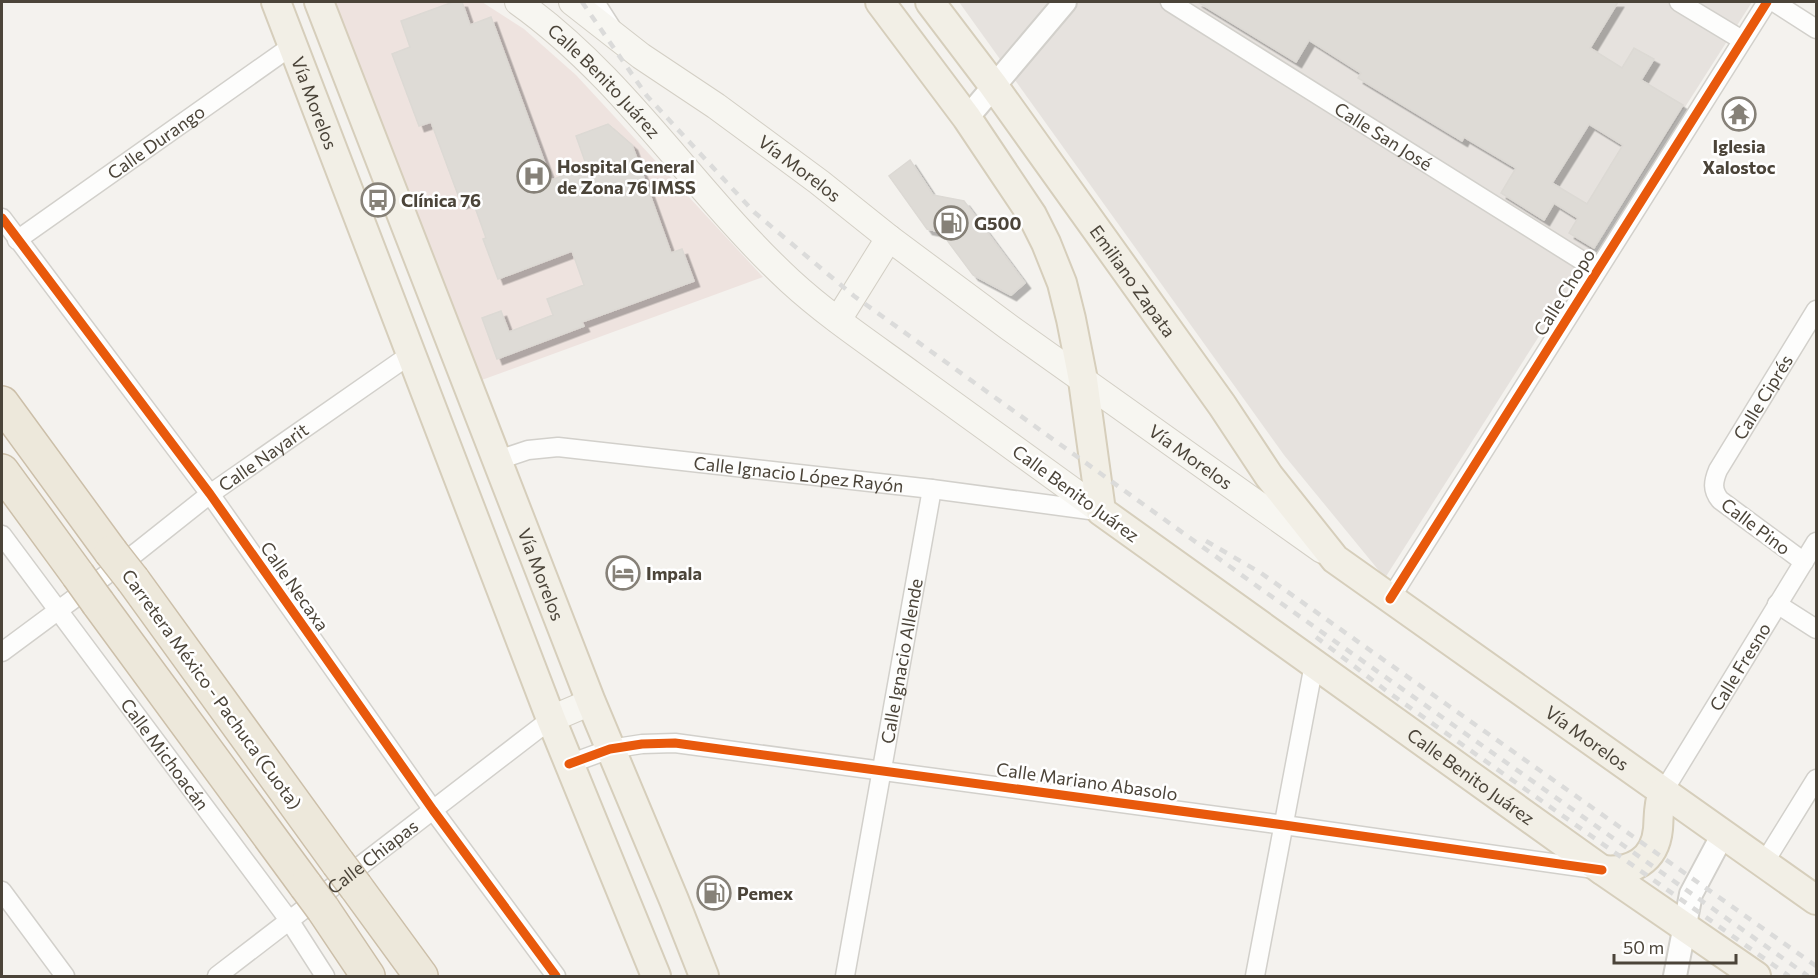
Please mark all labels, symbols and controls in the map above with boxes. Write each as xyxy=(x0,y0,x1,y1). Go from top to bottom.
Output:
street label: Calle Benito Juárez xyxy=(544,19,665,142)
street label: Vía Morelos xyxy=(287,53,342,152)
temple icon: Iglesia Xalostoc xyxy=(1721,96,1757,132)
street label: Calle San José xyxy=(1331,97,1436,175)
street label: Calle Durango xyxy=(103,100,209,184)
street label: Vía Morelos xyxy=(754,130,845,206)
place label: Iglesia Xalostoc xyxy=(1702,135,1776,178)
place label: Hospital General de Zona 76 IMSS xyxy=(557,155,696,198)
hospital icon: Hospital General de Zona 76 IMSS xyxy=(516,158,552,194)
bus stop icon: Clínica 76 xyxy=(360,182,396,218)
place label: Clínica 76 xyxy=(401,189,481,211)
fuel station icon: G500 xyxy=(933,205,969,241)
place label: G500 xyxy=(974,212,1022,234)
street label: Emiliano Zapata xyxy=(1086,220,1181,341)
street label: Calle Chopo xyxy=(1529,244,1599,340)
street label: Calle Ciprés xyxy=(1728,350,1797,444)
street label: Calle Nayarit xyxy=(214,418,312,496)
street label: Vía Morelos xyxy=(1145,419,1237,494)
street label: Calle Benito Juárez xyxy=(1008,440,1144,546)
street label: Calle Ignacio López Rayón xyxy=(693,451,905,497)
street label: Calle Pino xyxy=(1717,493,1795,559)
street label: Vía Morelos xyxy=(513,525,569,624)
street label: Calle Necaxa xyxy=(256,537,334,635)
hotel icon: Impala xyxy=(605,555,641,591)
place label: Impala xyxy=(646,562,702,584)
street label: Carretera México - Pachuca (Cuota) xyxy=(117,565,307,813)
street label: Calle Ignacio Allende xyxy=(876,577,927,745)
street label: Calle Fresno xyxy=(1704,618,1775,715)
street label: Calle Michoacán xyxy=(116,694,214,814)
street label: Vía Morelos xyxy=(1541,701,1633,775)
street label: Calle Benito Juárez xyxy=(1403,723,1539,829)
street label: Calle Mariano Abasolo xyxy=(995,757,1179,805)
street label: Calle Chiapas xyxy=(322,815,422,898)
fuel station icon: Pemex xyxy=(696,875,732,911)
place label: Pemex xyxy=(737,882,793,904)
scale bar xyxy=(1614,927,1736,965)
text: 50 m xyxy=(1623,936,1664,958)

